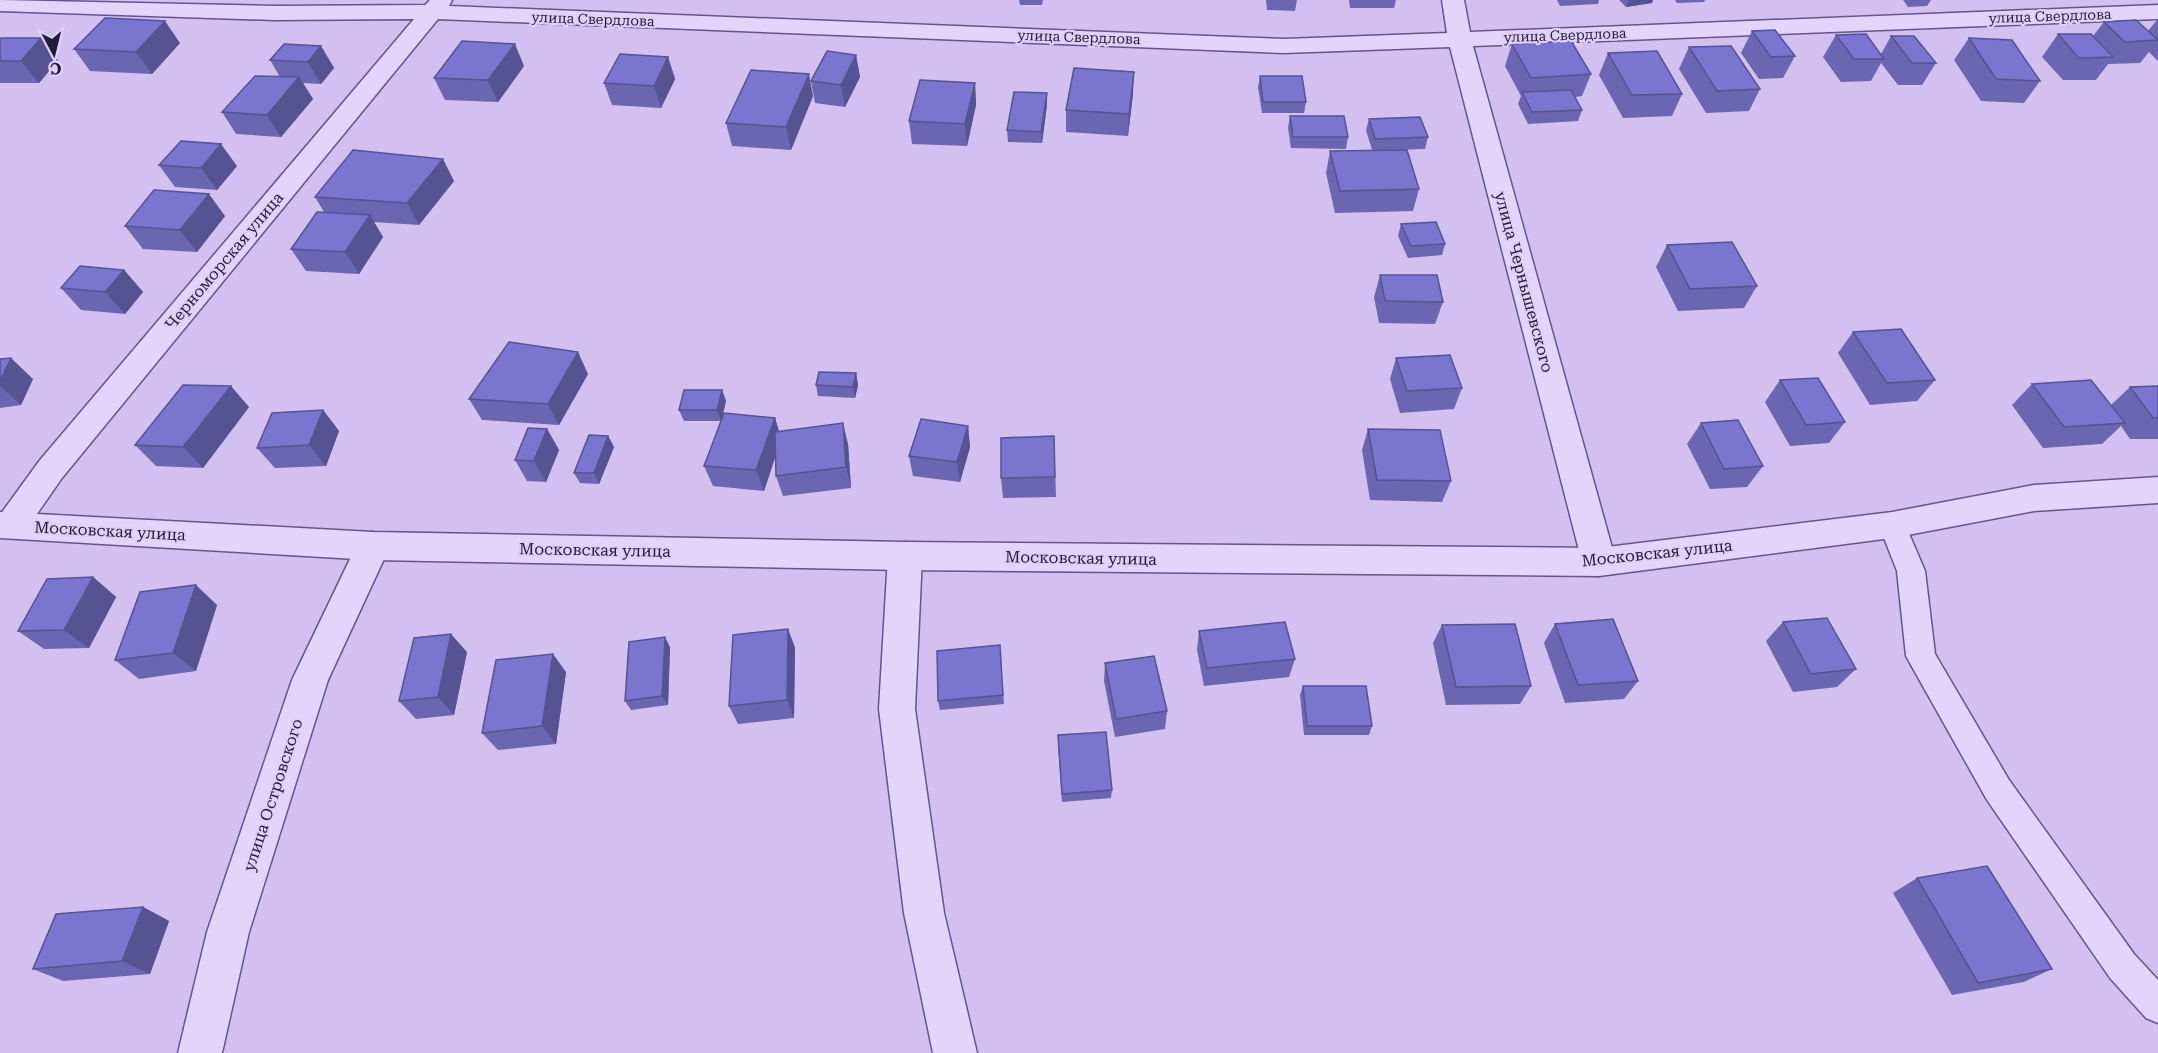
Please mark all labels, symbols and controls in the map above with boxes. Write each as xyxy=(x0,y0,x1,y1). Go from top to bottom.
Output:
street label: улица Свердлова xyxy=(1988,6,2112,26)
street label: улица Свердлова xyxy=(531,9,655,29)
north arrow xyxy=(24,24,84,84)
street label: улица Свердлова xyxy=(1503,25,1627,45)
street label: улица Свердлова xyxy=(1017,27,1141,47)
text: С xyxy=(49,58,62,79)
street label: Черноморская улица xyxy=(161,188,288,334)
street label: улица Чернышевского xyxy=(1491,189,1557,375)
street label: Московская улица xyxy=(34,518,187,544)
street label: Московская улица xyxy=(1581,536,1734,570)
street label: Московская улица xyxy=(519,539,671,561)
street label: Московская улица xyxy=(1005,547,1157,569)
street label: улица Островского xyxy=(239,716,307,874)

